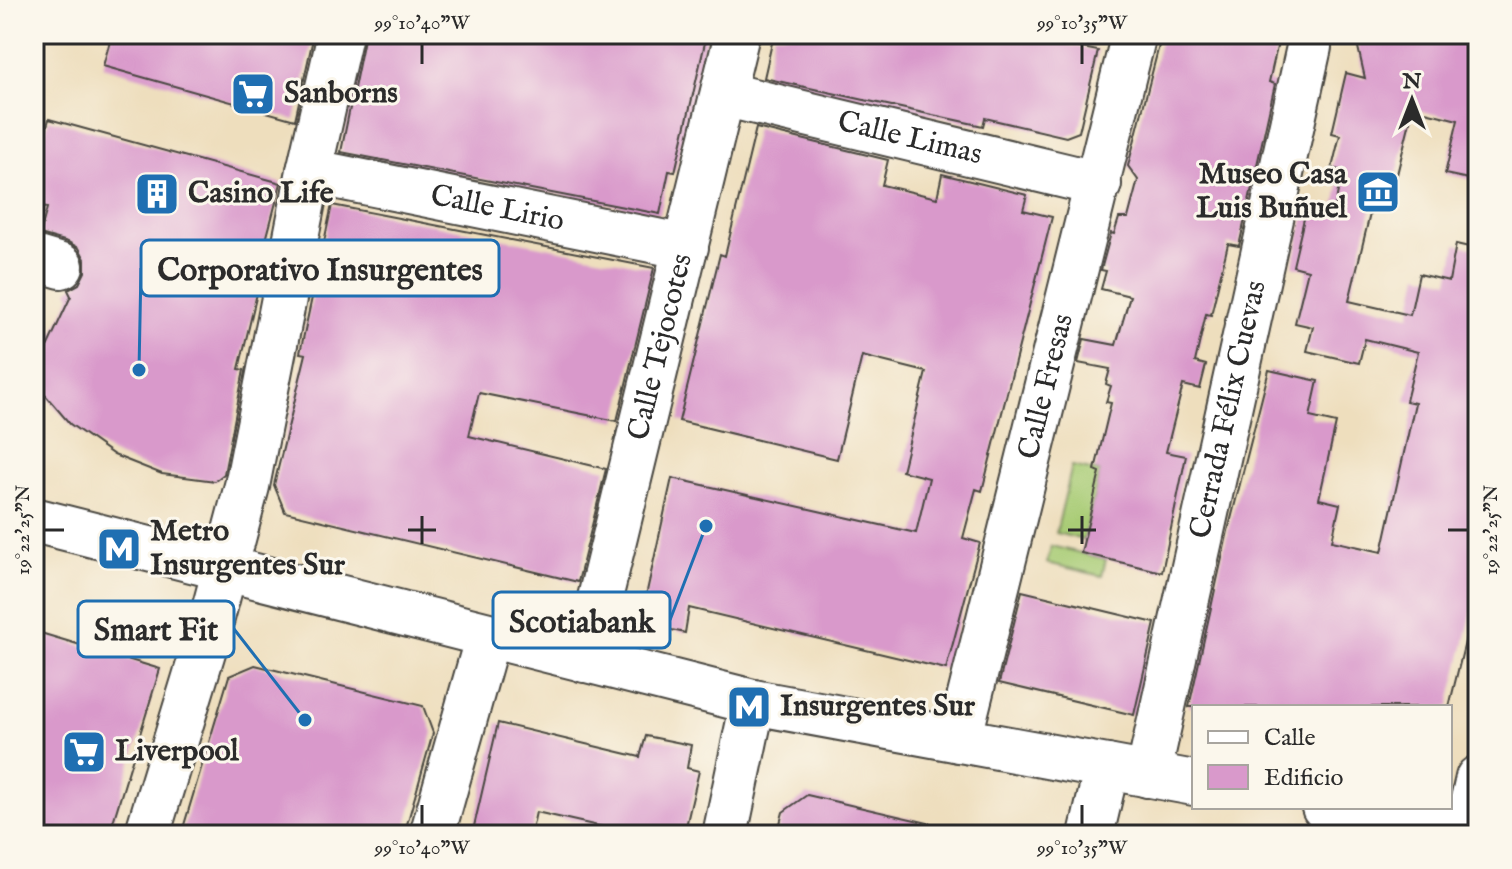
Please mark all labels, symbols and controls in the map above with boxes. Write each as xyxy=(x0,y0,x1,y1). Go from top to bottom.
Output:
text: 99°10'40"W xyxy=(373,11,470,36)
text: 99°10'35"W xyxy=(1036,11,1128,36)
north arrow xyxy=(1372,60,1452,140)
text: N xyxy=(1401,68,1422,96)
supermarket icon: Sanborns xyxy=(229,70,277,118)
place label: Sanborns xyxy=(284,75,398,113)
street label: Calle Limas xyxy=(834,103,986,174)
place label: Museo Casa Luis Buñuel xyxy=(1196,156,1348,228)
museum icon: Museo Casa Luis Buñuel xyxy=(1354,168,1402,216)
building icon: Casino Life xyxy=(133,170,181,218)
place label: Casino Life xyxy=(188,175,334,213)
street label: Calle Lirio xyxy=(427,177,567,241)
callout: Corporativo Insurgentes xyxy=(141,240,499,296)
street label: Calle Tejocotes xyxy=(620,250,702,444)
text: Corporativo Insurgentes xyxy=(157,251,483,292)
street label: Cerrada Félix Cuevas xyxy=(1182,277,1276,542)
street label: Calle Fresas xyxy=(1010,310,1083,463)
text: 19°22'25"N xyxy=(11,485,36,575)
text: 19°22'25"N xyxy=(1479,485,1504,575)
place label: Metro Insurgentes Sur xyxy=(150,513,346,585)
metro station icon: Metro Insurgentes Sur xyxy=(95,525,143,573)
callout: Scotiabank xyxy=(493,592,670,648)
callout: Smart Fit xyxy=(78,601,234,657)
text: Scotiabank xyxy=(509,603,656,644)
text: Smart Fit xyxy=(94,611,218,652)
metro station icon: Insurgentes Sur xyxy=(725,683,773,731)
place label: Insurgentes Sur xyxy=(780,688,976,726)
legend xyxy=(1192,705,1452,809)
text: Calle xyxy=(1264,723,1316,754)
supermarket icon: Liverpool xyxy=(60,728,108,776)
place label: Liverpool xyxy=(115,733,240,771)
text: Edificio xyxy=(1264,763,1343,794)
text: 99°10'40"W xyxy=(373,836,470,861)
text: 99°10'35"W xyxy=(1036,836,1128,861)

